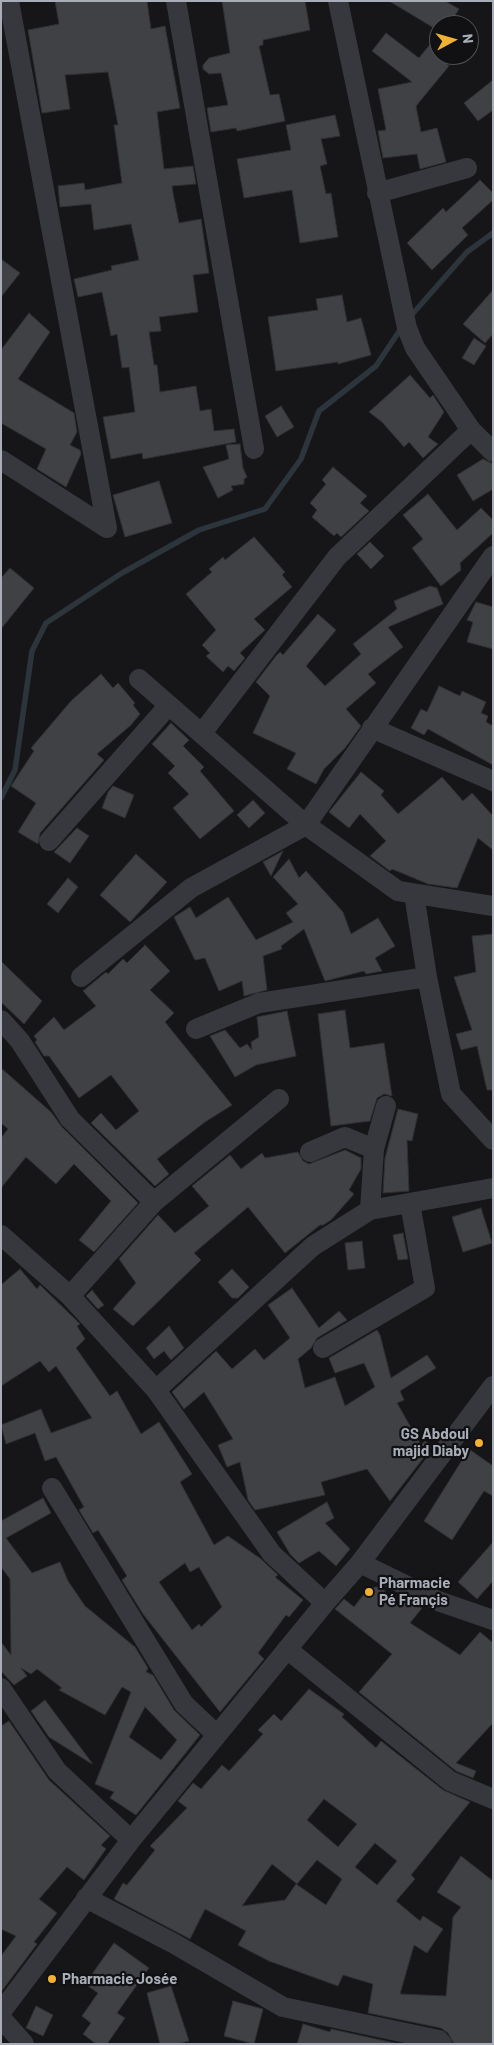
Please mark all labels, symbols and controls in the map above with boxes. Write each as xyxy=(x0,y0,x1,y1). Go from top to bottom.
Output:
north arrow xyxy=(429,15,479,65)
text: N xyxy=(459,33,477,44)
place label: GS Abdoul majid Diaby xyxy=(393,1425,469,1460)
marker: GS Abdoul majid Diaby xyxy=(473,1437,485,1449)
place label: Pharmacie Pé Françis xyxy=(379,1574,450,1609)
marker: Pharmacie Pé Françis xyxy=(363,1586,375,1598)
place label: Pharmacie Josée xyxy=(62,1970,177,1988)
marker: Pharmacie Josée xyxy=(46,1973,58,1985)

